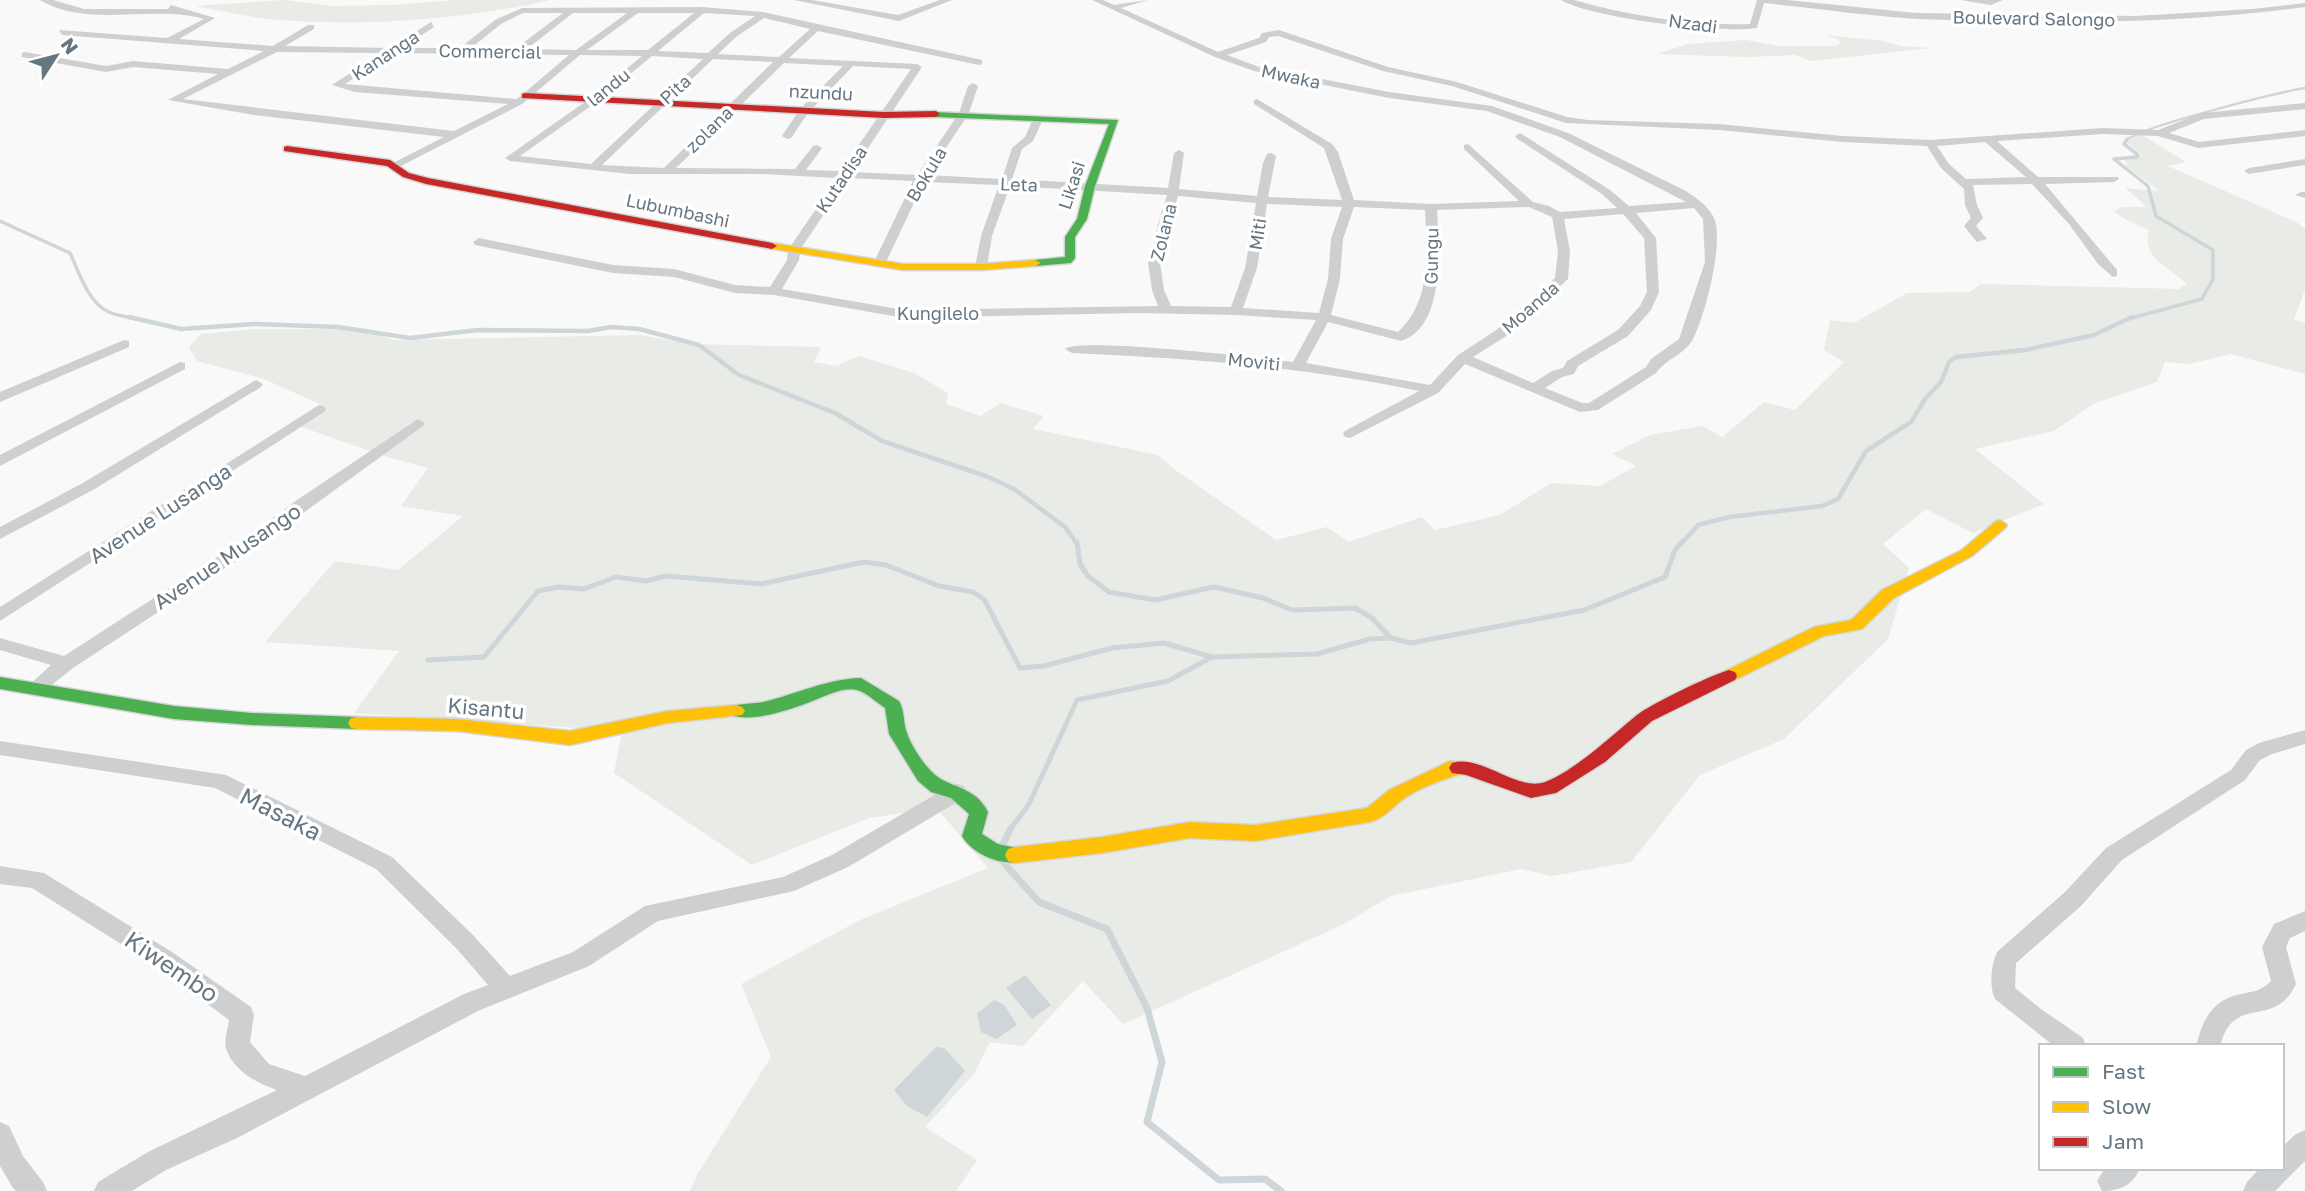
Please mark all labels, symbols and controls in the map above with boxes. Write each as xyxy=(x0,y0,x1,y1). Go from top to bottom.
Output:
street label: Boulevard Salongo xyxy=(1953,6,2115,30)
street label: Nzadi xyxy=(1667,9,1719,37)
north arrow xyxy=(21,21,91,91)
street label: Kananga xyxy=(347,25,423,85)
text: N xyxy=(57,33,84,58)
street label: Commercial xyxy=(438,39,542,63)
street label: Mwaka xyxy=(1259,59,1323,93)
street label: landu xyxy=(582,63,634,111)
street label: Pita xyxy=(655,69,695,109)
street label: nzundu xyxy=(788,79,854,105)
street label: zolana xyxy=(681,101,737,157)
street label: Kutadisa xyxy=(811,141,871,217)
street label: Bokula xyxy=(901,143,951,205)
street label: Likasi xyxy=(1053,158,1089,212)
street label: Leta xyxy=(1000,172,1038,196)
street label: Lubumbashi xyxy=(624,188,732,232)
street label: Zolana xyxy=(1145,201,1181,263)
street label: Miti xyxy=(1244,216,1270,252)
street label: Gungu xyxy=(1420,227,1442,285)
street label: Moanda xyxy=(1497,276,1563,338)
street label: Kungilelo xyxy=(897,302,979,324)
street label: Moviti xyxy=(1227,347,1281,375)
street label: Avenue Lusanga xyxy=(84,457,236,569)
street label: Avenue Musango xyxy=(149,497,305,615)
street label: Kisantu xyxy=(447,692,525,724)
street label: Masaka xyxy=(235,780,327,846)
street label: Kiwembo xyxy=(120,924,224,1008)
legend xyxy=(2039,1044,2284,1170)
text: Fast xyxy=(2102,1058,2145,1084)
text: Slow xyxy=(2102,1093,2151,1119)
text: Jam xyxy=(2102,1128,2144,1154)

